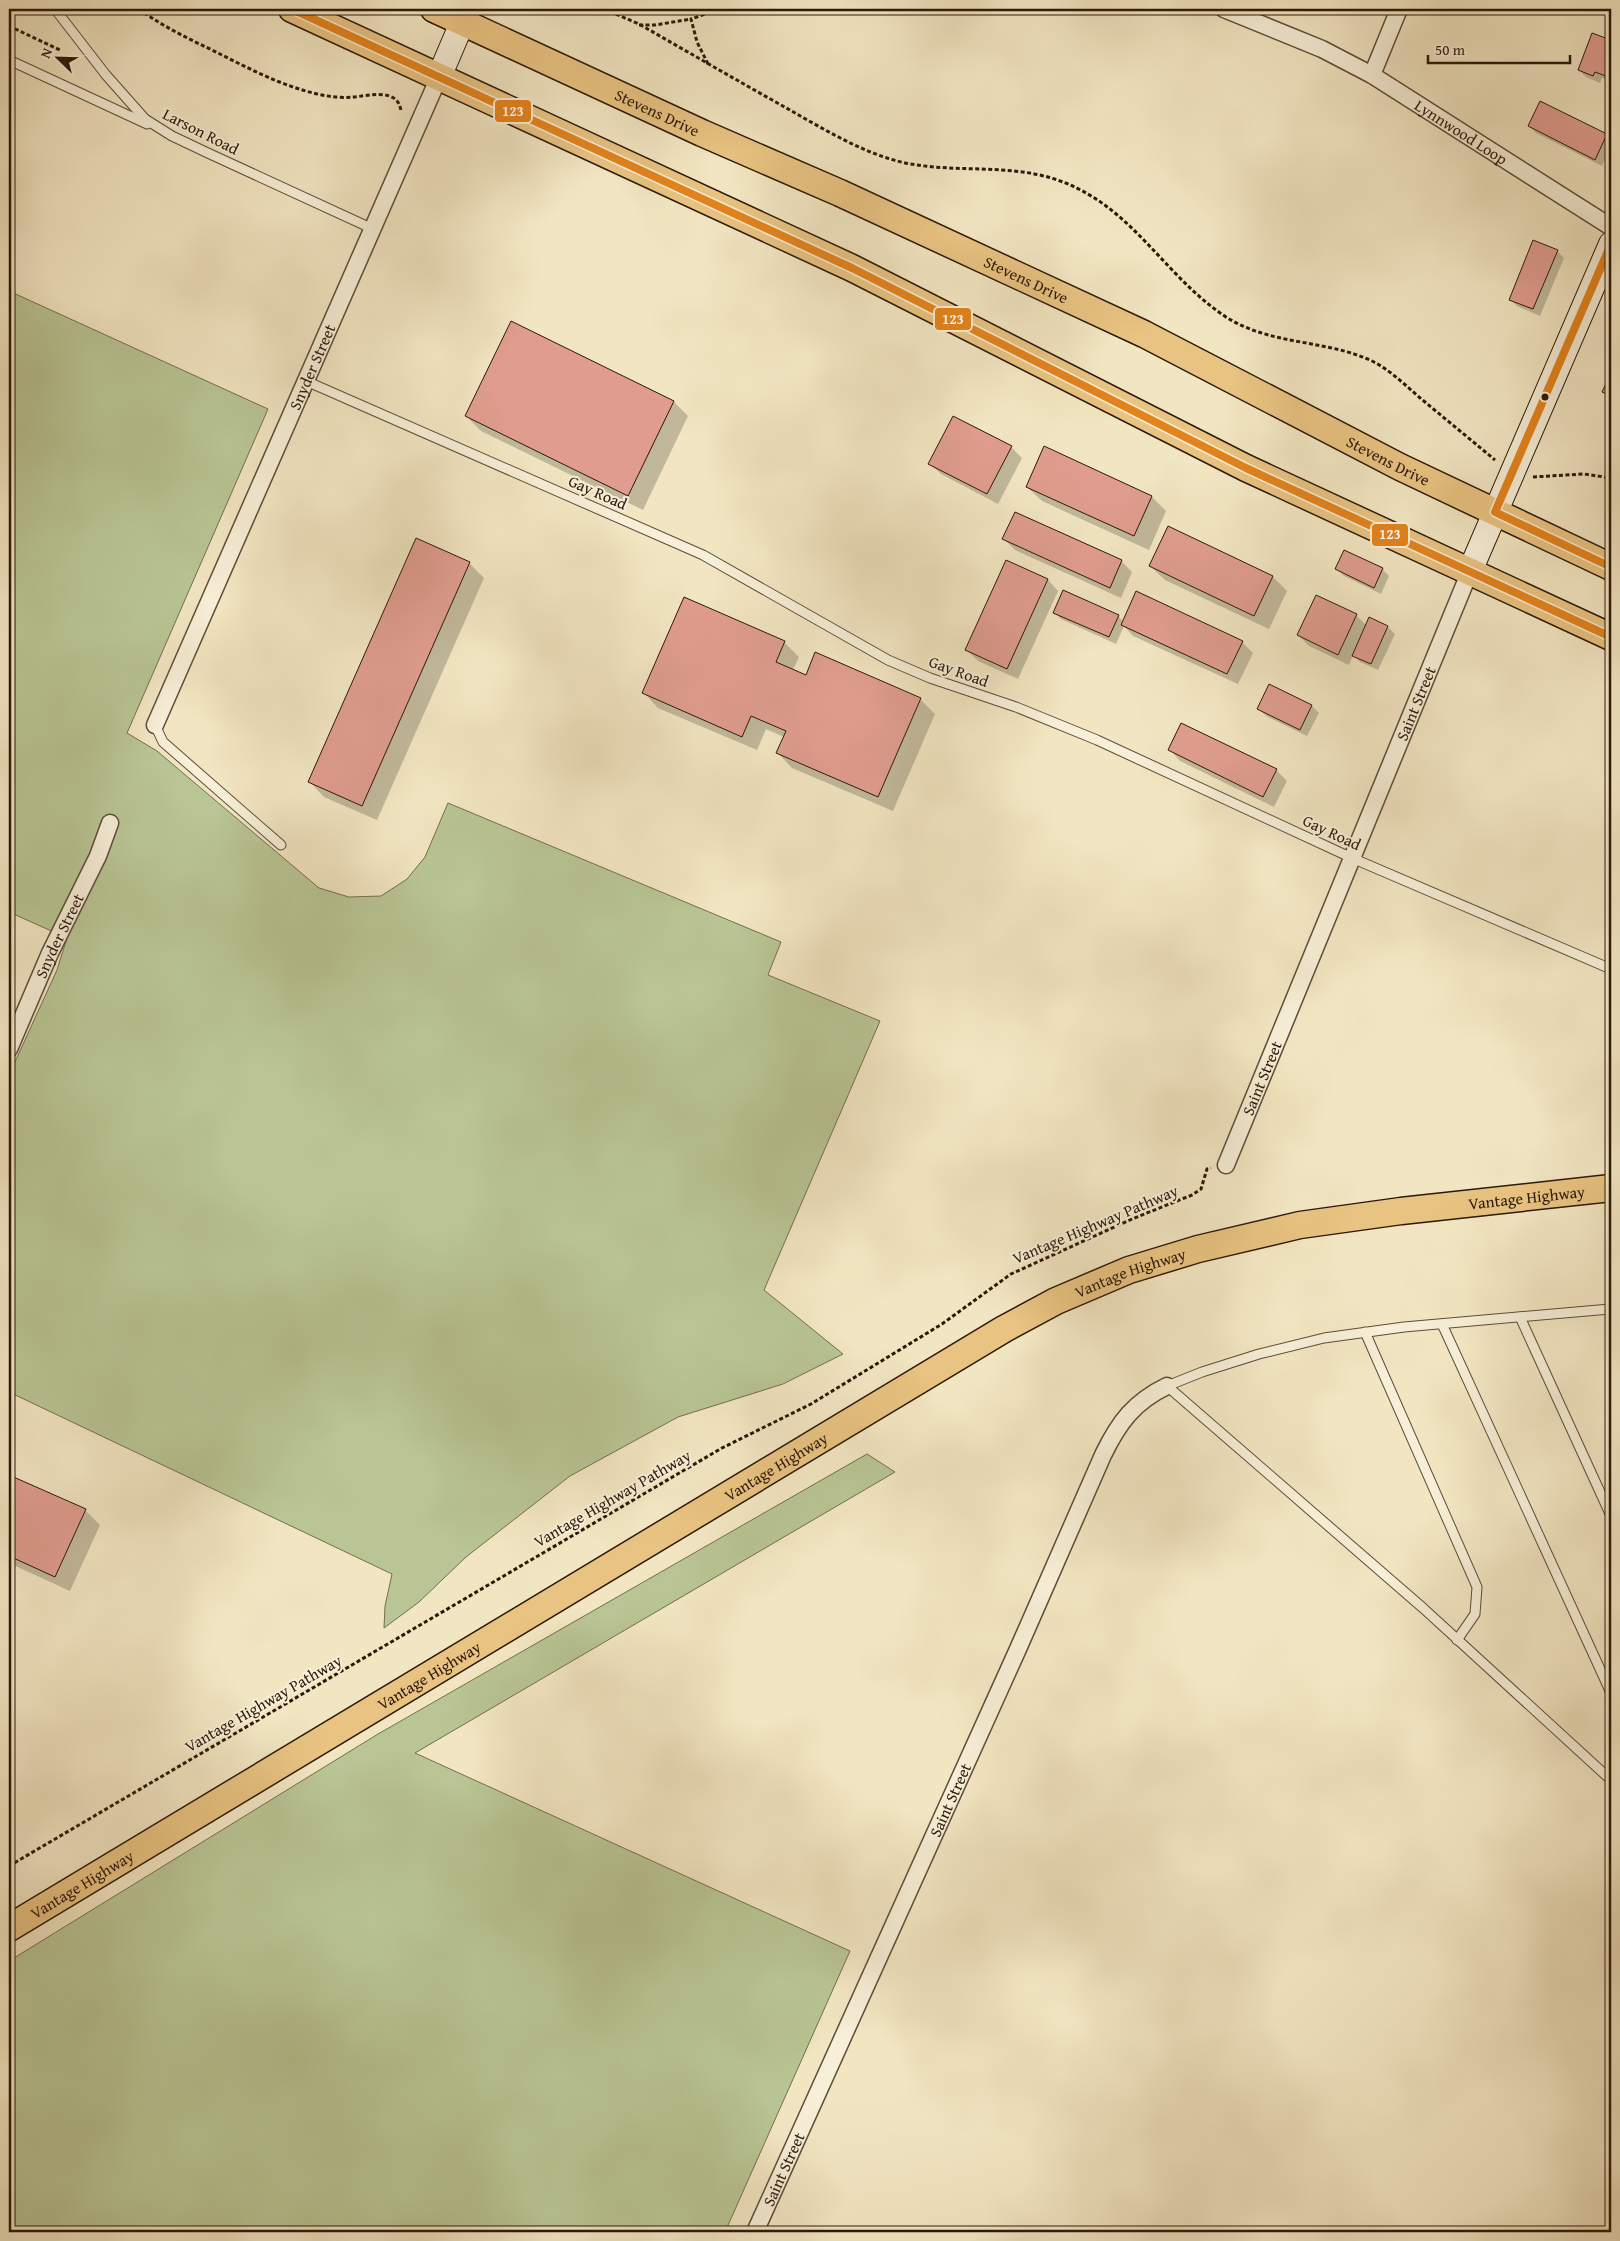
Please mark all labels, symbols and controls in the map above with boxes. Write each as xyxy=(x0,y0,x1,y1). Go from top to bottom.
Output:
north arrow xyxy=(32,32,82,82)
scale bar xyxy=(1428,32,1570,64)
text: 50 m xyxy=(1435,39,1466,60)
text: N xyxy=(35,44,57,61)
street label: Stevens Drive xyxy=(611,82,704,142)
street label: Lynnwood Loop xyxy=(1410,93,1513,171)
line badge: 123 xyxy=(494,99,532,123)
text: 123 xyxy=(502,101,524,121)
street label: Larson Road xyxy=(159,102,244,161)
street label: Stevens Drive xyxy=(980,249,1072,309)
line badge: 123 xyxy=(934,307,972,331)
text: 123 xyxy=(942,309,964,329)
street label: Snyder Street xyxy=(283,320,341,414)
unlabelled marker xyxy=(1540,392,1550,402)
street label: Stevens Drive xyxy=(1342,429,1434,492)
street label: Gay Road xyxy=(565,468,632,516)
line badge: 123 xyxy=(1371,523,1409,547)
text: 123 xyxy=(1379,524,1401,544)
street label: Gay Road xyxy=(926,649,993,693)
street label: Saint Street xyxy=(1390,662,1442,744)
street label: Gay Road xyxy=(1299,808,1366,856)
street label: Snyder Street xyxy=(29,889,90,982)
street label: Saint Street xyxy=(1236,1037,1288,1119)
street label: Vantage Highway Pathway xyxy=(1008,1178,1182,1270)
street label: Vantage Highway xyxy=(1467,1179,1586,1216)
street label: Vantage Highway xyxy=(1071,1241,1189,1304)
street label: Vantage Highway xyxy=(719,1426,832,1507)
street label: Vantage Highway Pathway xyxy=(529,1443,695,1553)
street label: Vantage Highway xyxy=(372,1635,485,1716)
street label: Vantage Highway Pathway xyxy=(180,1648,346,1758)
street label: Saint Street xyxy=(923,1759,977,1841)
street label: Vantage Highway xyxy=(25,1844,138,1925)
street label: Saint Street xyxy=(756,2128,811,2210)

